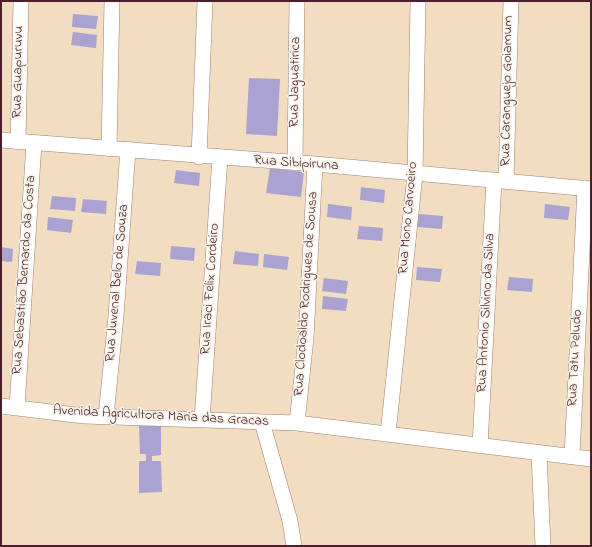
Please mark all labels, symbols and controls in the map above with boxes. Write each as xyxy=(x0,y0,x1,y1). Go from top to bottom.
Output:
street label: Rua Caranguejo Goiamum xyxy=(498,15,518,167)
street label: Rua Guapuruvu xyxy=(10,26,28,118)
street label: Rua Jaguatirica xyxy=(287,36,305,128)
street label: Rua Sibipiruna xyxy=(253,153,339,175)
street label: Rua Mono Carvoeiro xyxy=(396,161,422,275)
street label: Rua Sebastião Bernardo da Costa xyxy=(10,175,40,375)
street label: Rua Clodoaldo Rodrigues de Sousa xyxy=(291,191,323,397)
street label: Rua Juvenal Belo de Souza xyxy=(103,204,133,362)
street label: Rua Iraci Felix Cordeiro xyxy=(198,223,224,355)
street label: Rua Antonio Silvino da Silva xyxy=(474,233,500,393)
street label: Rua Tatu Peludo xyxy=(565,309,587,407)
street label: Avenida Agricultora Maria das Gracas xyxy=(53,403,269,431)

